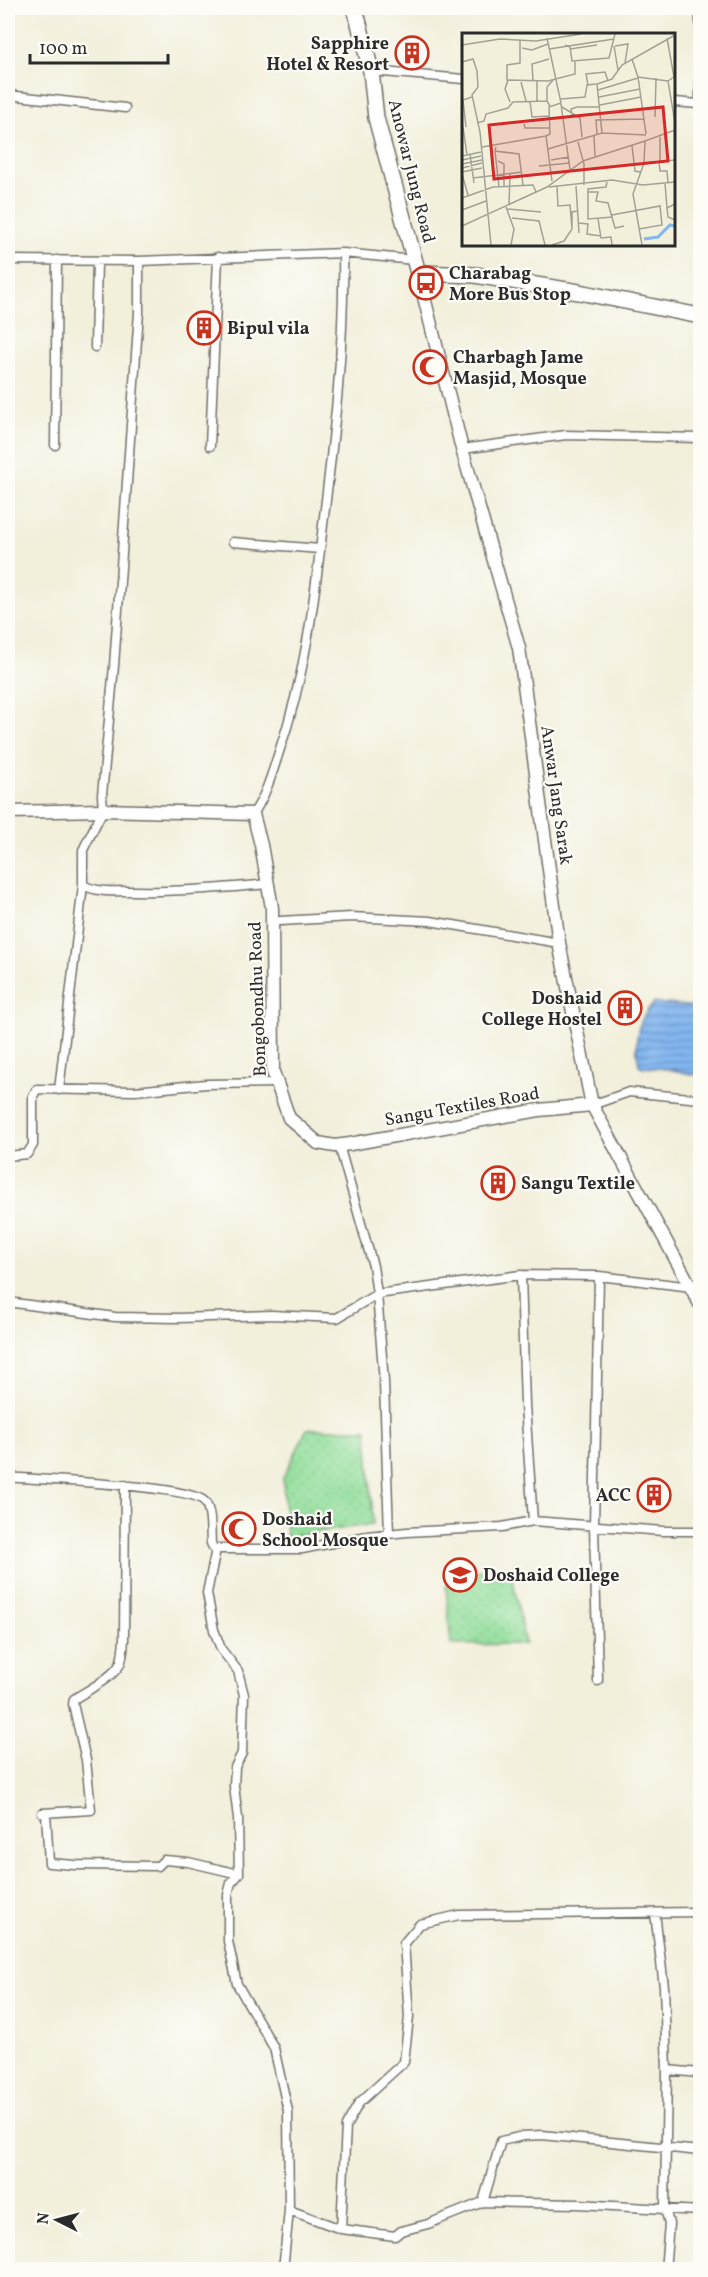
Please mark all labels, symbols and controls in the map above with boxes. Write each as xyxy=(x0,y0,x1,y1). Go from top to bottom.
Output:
scale bar xyxy=(30,27,168,65)
place label: Sapphire Hotel & Resort xyxy=(266,32,389,78)
inset map xyxy=(462,33,675,246)
building icon: Sapphire Hotel & Resort xyxy=(394,35,430,71)
text: 100 m xyxy=(39,37,88,62)
street label: Anowar Jung Road xyxy=(381,97,440,246)
place label: Charabag More Bus Stop xyxy=(449,262,571,308)
bus stop icon: Charabag More Bus Stop xyxy=(408,265,444,301)
building icon: Bipul vila xyxy=(186,310,222,346)
place label: Bipul vila xyxy=(227,317,310,342)
place label: Charbagh Jame Masjid, Mosque xyxy=(453,346,587,392)
mosque icon: Charbagh Jame Masjid, Mosque xyxy=(412,349,448,385)
street label: Anwar Jang Sarak xyxy=(533,724,578,867)
street label: Bongobondhu Road xyxy=(243,921,274,1077)
place label: Doshaid College Hostel xyxy=(482,987,602,1033)
building icon: Doshaid College Hostel xyxy=(607,990,643,1026)
street label: Sangu Textiles Road xyxy=(383,1082,542,1133)
building icon: Sangu Textile xyxy=(480,1165,516,1201)
place label: Sangu Textile xyxy=(521,1172,635,1197)
building icon: ACC xyxy=(636,1477,672,1513)
place label: ACC xyxy=(596,1484,631,1509)
place label: Doshaid School Mosque xyxy=(262,1508,389,1554)
mosque icon: Doshaid School Mosque xyxy=(221,1511,257,1547)
school or university icon: Doshaid College xyxy=(442,1557,478,1593)
place label: Doshaid College xyxy=(483,1564,619,1589)
north arrow xyxy=(27,2190,87,2250)
text: N xyxy=(33,2211,56,2226)

